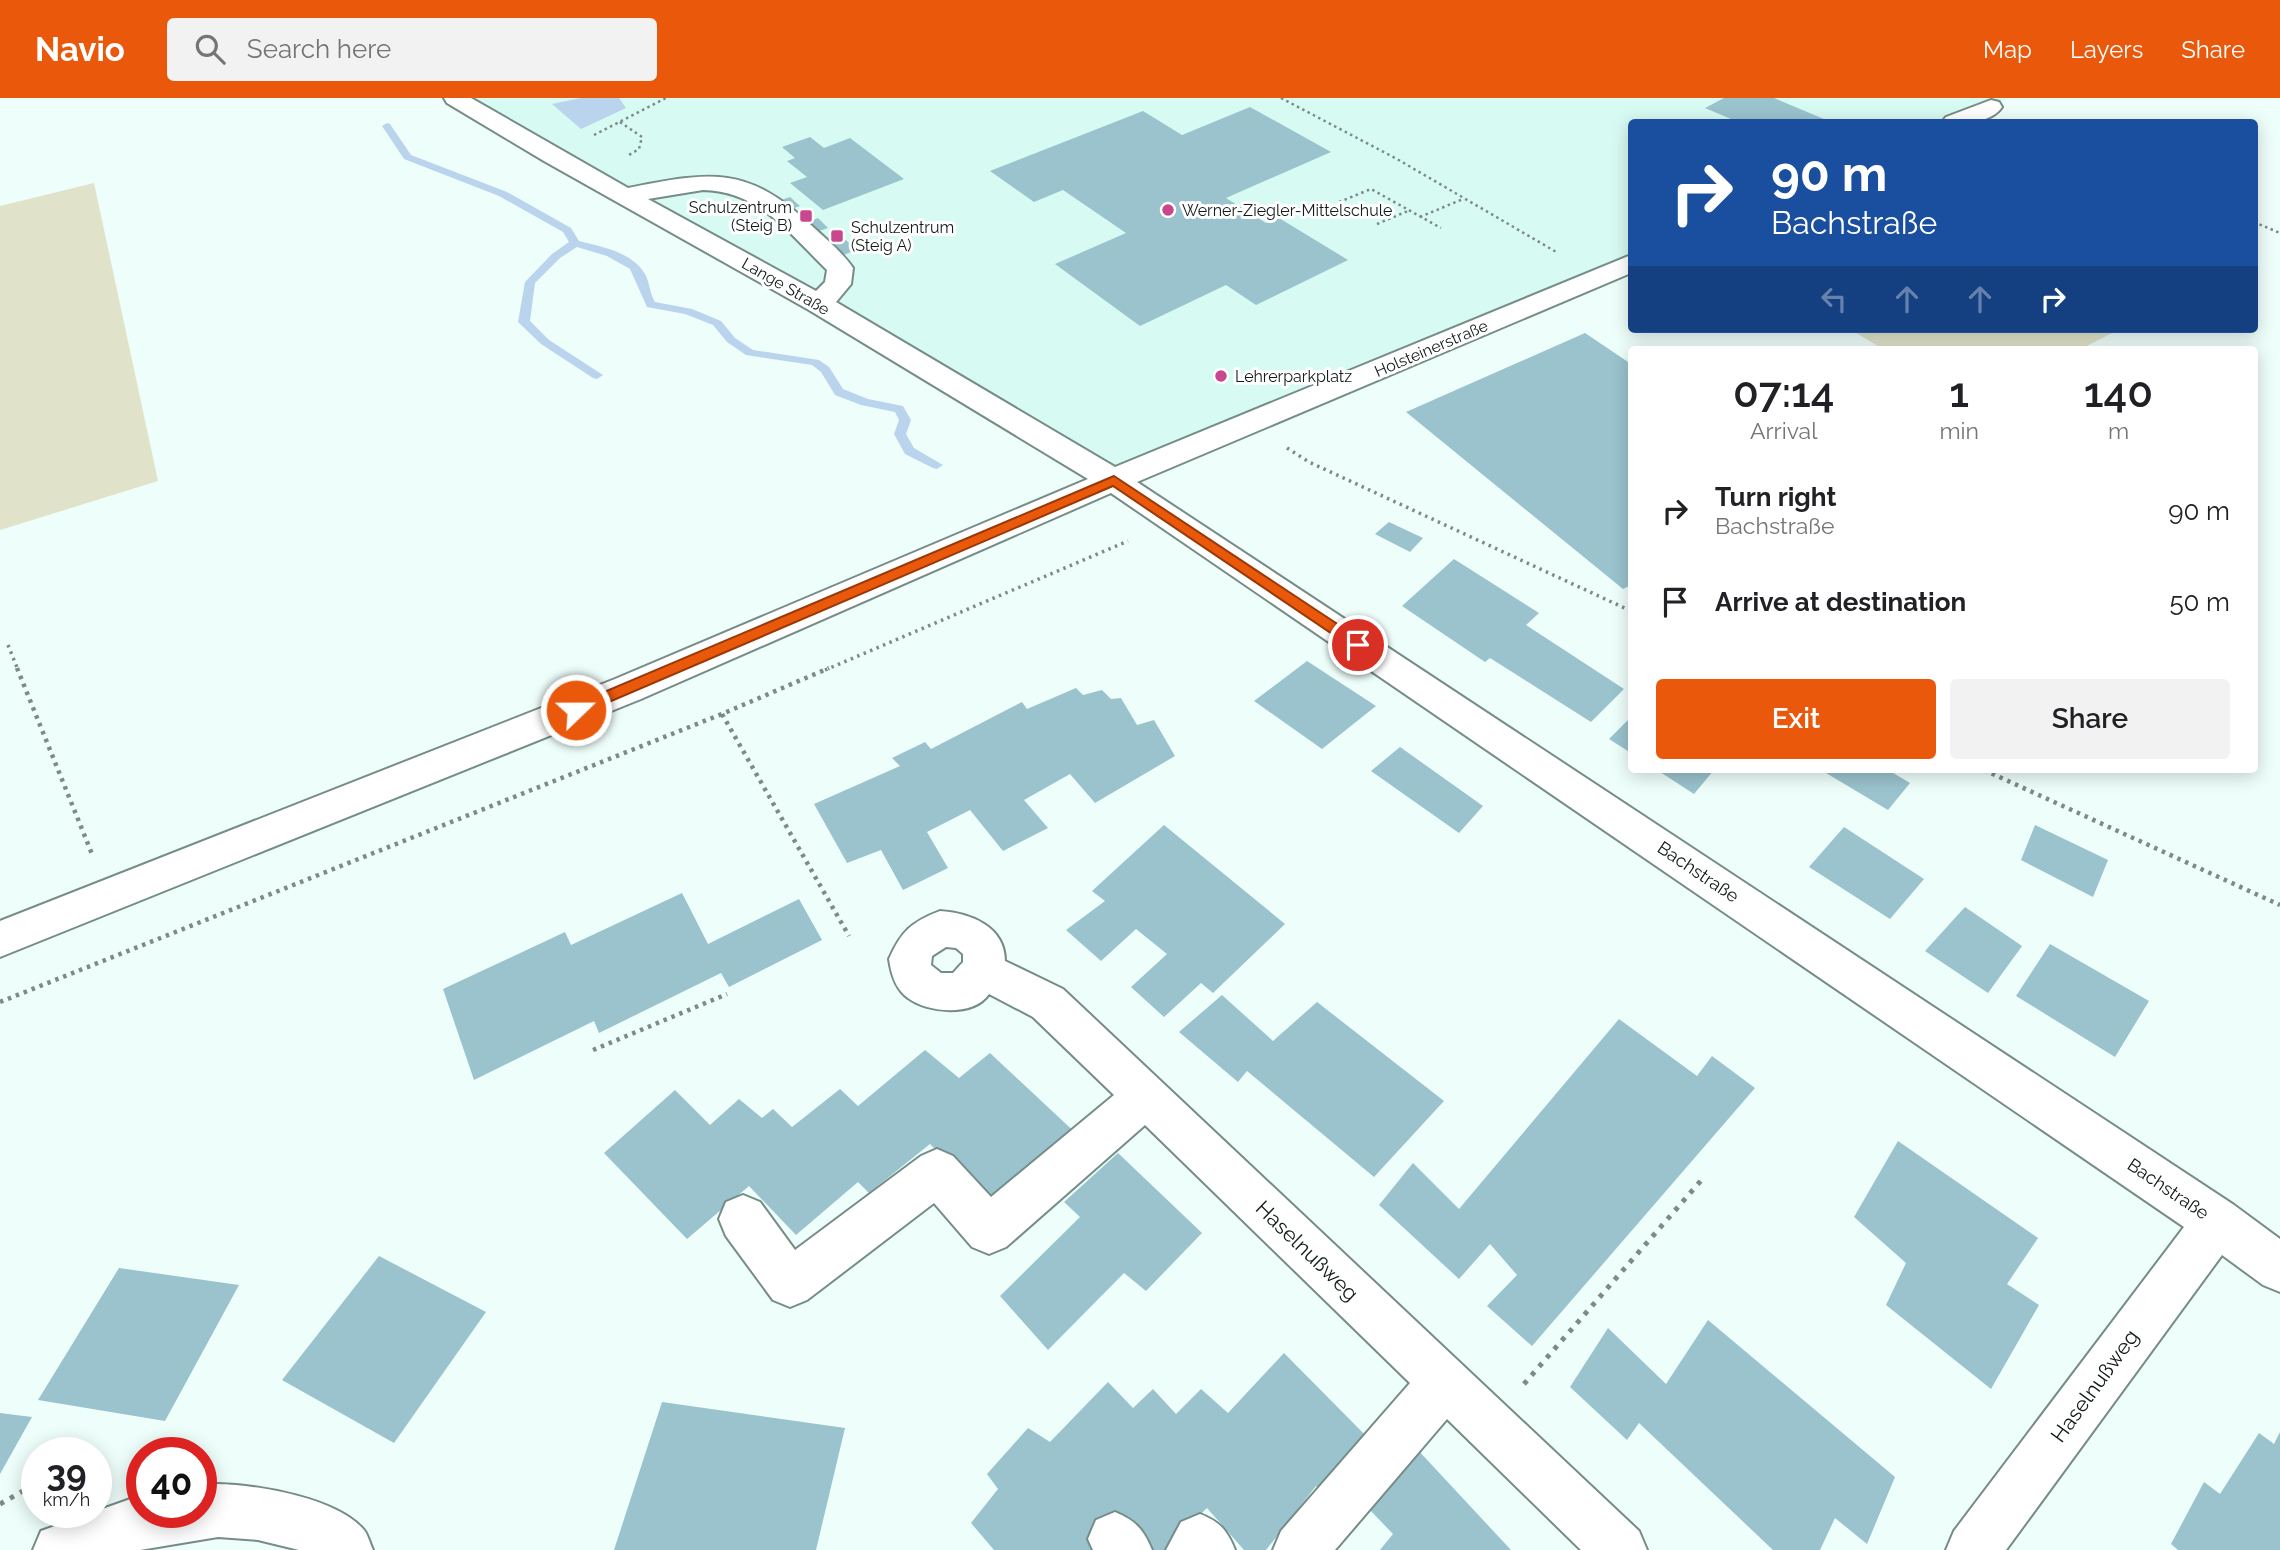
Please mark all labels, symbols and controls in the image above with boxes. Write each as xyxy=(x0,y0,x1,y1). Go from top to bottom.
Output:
search box xyxy=(167,18,657,81)
text: Navio xyxy=(35,30,125,69)
icon: search xyxy=(191,30,229,68)
text: Search here xyxy=(247,34,391,64)
text: Map xyxy=(1983,35,2032,64)
text: Layers xyxy=(2070,35,2143,64)
text: Share xyxy=(2181,35,2245,64)
text: 90 m xyxy=(1771,145,1887,202)
icon: right xyxy=(1656,147,1747,238)
place label: Schulzentrum (Steig B) xyxy=(689,198,792,235)
place label: Werner-Ziegler-Mittelschule xyxy=(1182,201,1392,220)
marker: Werner-Ziegler-Mittelschule xyxy=(1160,202,1176,218)
text: Bachstraße xyxy=(1771,204,1937,241)
marker: Schulzentrum (Steig B) xyxy=(798,208,814,224)
place label: Schulzentrum (Steig A) xyxy=(851,218,954,255)
marker: Schulzentrum (Steig A) xyxy=(829,228,845,244)
street label: Lange Straße xyxy=(738,254,833,319)
icon: left xyxy=(1815,280,1853,318)
icon: ahead xyxy=(1888,280,1926,318)
icon: ahead xyxy=(1961,280,1999,318)
icon: right xyxy=(2034,280,2072,318)
street label: Holsteinerstraße xyxy=(1372,316,1491,381)
place label: Lehrerparkplatz xyxy=(1235,367,1352,386)
marker: Lehrerparkplatz xyxy=(1213,368,1229,384)
text: 07:14 xyxy=(1733,368,1835,417)
text: 1 xyxy=(1949,368,1969,417)
text: 140 xyxy=(2084,368,2153,417)
text: Arrival xyxy=(1750,417,1817,444)
text: min xyxy=(1939,417,1979,444)
text: m xyxy=(2108,417,2129,444)
text: Turn right xyxy=(1715,482,1836,512)
icon: right xyxy=(1656,492,1694,530)
text: 90 m xyxy=(2168,496,2230,526)
text: Bachstraße xyxy=(1715,512,1834,539)
icon: arrive xyxy=(1656,583,1694,621)
text: Arrive at destination xyxy=(1715,587,1966,617)
text: 50 m xyxy=(2169,587,2230,617)
pin xyxy=(1328,615,1388,675)
icon: arrive xyxy=(1339,626,1377,664)
position arrow xyxy=(539,673,613,747)
button: Exit xyxy=(1656,679,1936,759)
button: Share xyxy=(1950,679,2230,759)
street label: Bachstraße xyxy=(1654,837,1743,907)
street label: Bachstraße xyxy=(2124,1154,2213,1224)
street label: Haselnußweg xyxy=(1251,1195,1364,1306)
street label: Haselnußweg xyxy=(2045,1325,2144,1447)
speed limit sign: 40 xyxy=(126,1437,217,1528)
text: 39 xyxy=(46,1453,87,1494)
text: km/h xyxy=(43,1489,90,1510)

